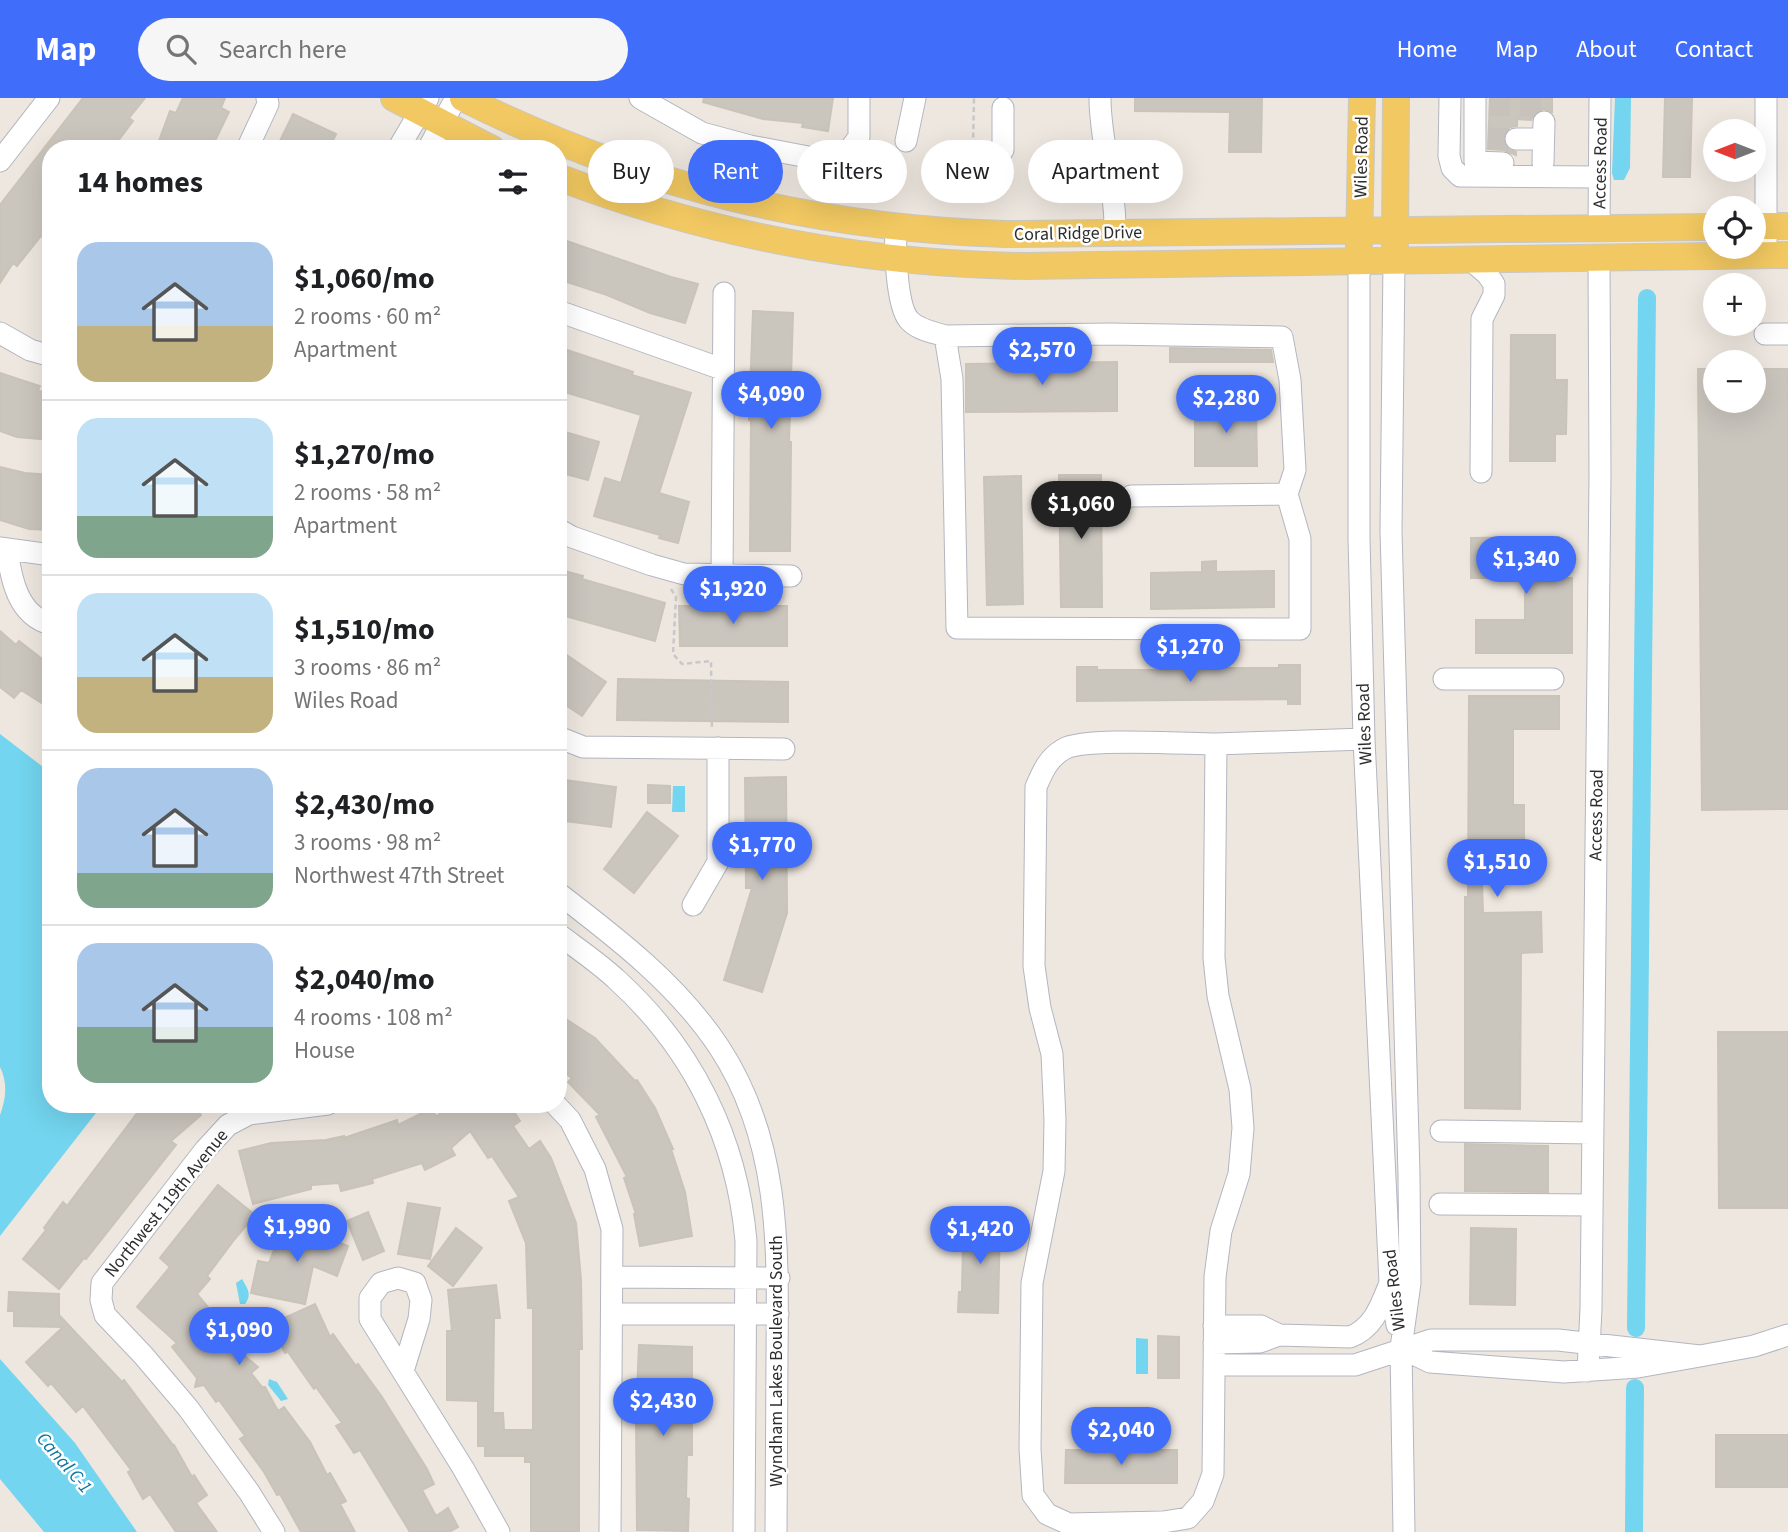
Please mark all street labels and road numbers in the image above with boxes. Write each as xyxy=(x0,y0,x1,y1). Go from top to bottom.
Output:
street label: Wiles Road xyxy=(1348,116,1375,198)
street label: Access Road xyxy=(1587,117,1614,209)
street label: Coral Ridge Drive xyxy=(1014,220,1142,247)
street label: Wiles Road xyxy=(1351,683,1378,765)
street label: Access Road xyxy=(1583,769,1610,861)
street label: Northwest 119th Avenue xyxy=(99,1124,234,1283)
street label: Wyndham Lakes Boulevard South xyxy=(764,1235,789,1487)
street label: Wiles Road xyxy=(1377,1248,1412,1332)

